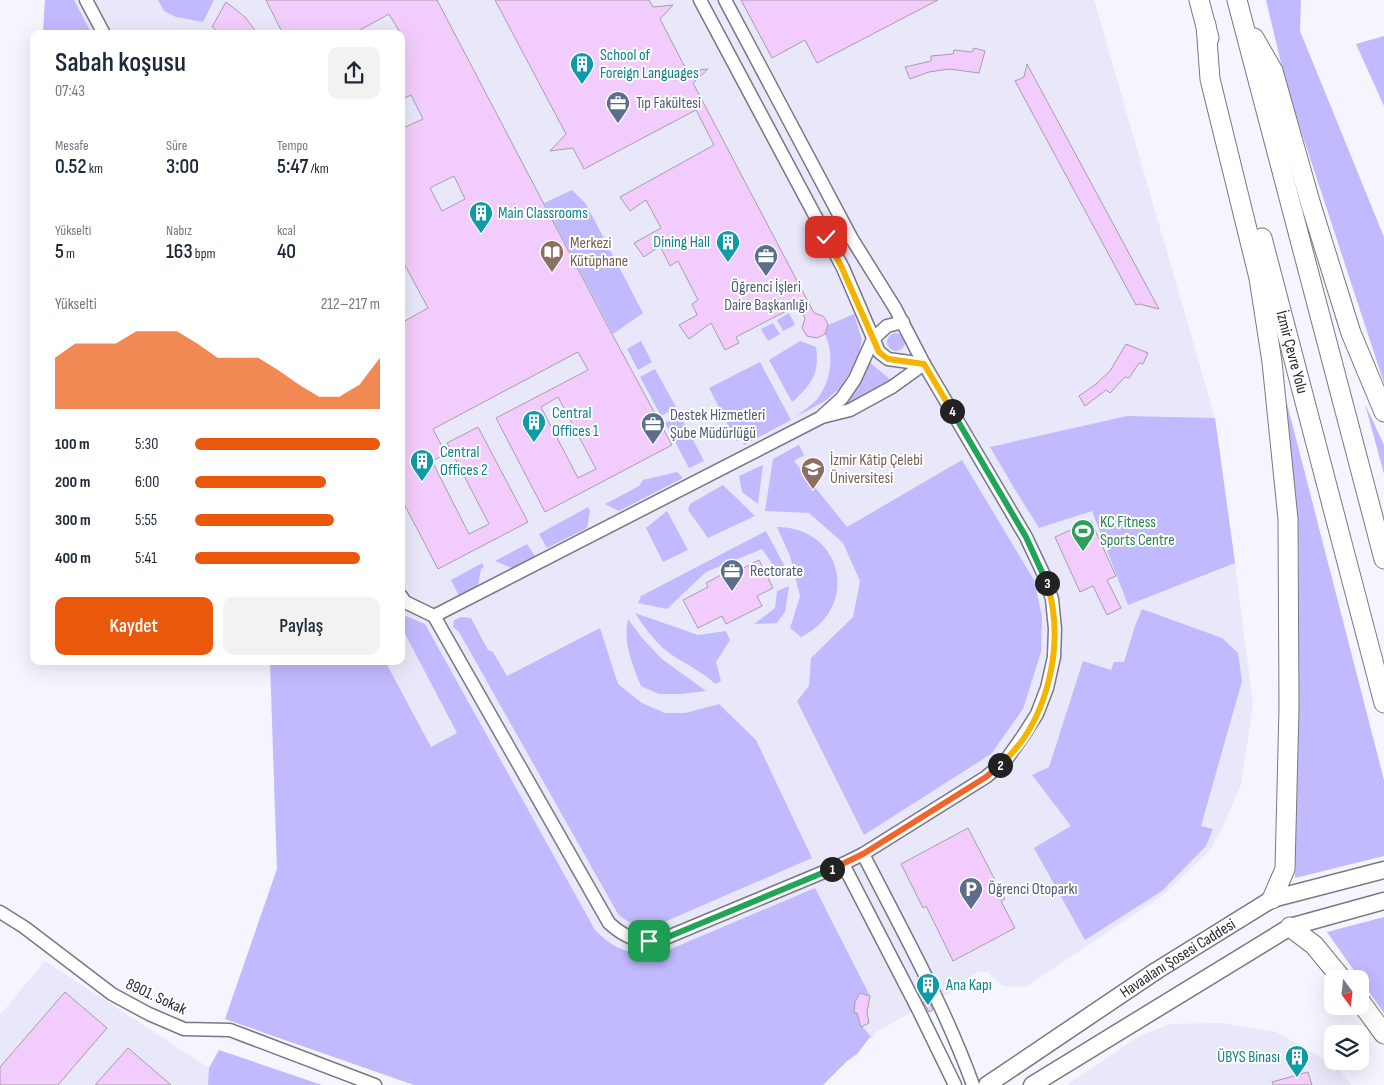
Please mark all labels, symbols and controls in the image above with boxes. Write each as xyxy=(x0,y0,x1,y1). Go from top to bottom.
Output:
text: Sabah koşusu xyxy=(55,46,186,79)
place label: School of Foreign Languages xyxy=(600,46,699,83)
button: share xyxy=(328,47,380,99)
building icon: School of Foreign Languages xyxy=(569,51,595,85)
text: 07:43 xyxy=(55,82,85,101)
office icon: Tıp Fakültesi xyxy=(605,90,631,124)
place label: Tıp Fakültesi xyxy=(636,94,701,113)
text: Mesafe xyxy=(55,137,89,154)
text: Süre xyxy=(166,137,187,154)
text: Tempo xyxy=(277,137,308,154)
text: 0.52 xyxy=(55,154,86,179)
text: 3:00 xyxy=(166,154,199,179)
text: 5:47 xyxy=(277,154,308,179)
text: km xyxy=(86,160,103,177)
text: /km xyxy=(308,160,329,177)
building icon: Main Classrooms xyxy=(468,200,494,234)
place label: Main Classrooms xyxy=(498,204,588,223)
pin xyxy=(805,216,847,258)
text: Yükselti xyxy=(55,222,91,239)
text: Nabız xyxy=(166,222,192,239)
text: kcal xyxy=(277,222,296,239)
icon: check xyxy=(812,223,840,251)
building icon: Dining Hall xyxy=(715,229,741,263)
place label: Dining Hall xyxy=(653,233,710,252)
place label: Merkezi Kütüphane xyxy=(570,234,628,271)
text: 5 xyxy=(55,239,64,264)
text: 163 xyxy=(166,239,193,264)
text: 40 xyxy=(277,239,296,264)
library icon: Merkezi Kütüphane xyxy=(539,239,565,273)
office icon: Öğrenci İşleri Daire Başkanlığı xyxy=(753,243,779,277)
text: m xyxy=(64,245,75,262)
text: bpm xyxy=(193,245,215,262)
place label: Öğrenci İşleri Daire Başkanlığı xyxy=(724,278,808,315)
text: Yükselti xyxy=(55,295,97,314)
text: 212–217 m xyxy=(321,295,380,314)
street label: İzmir Çevre Yolu xyxy=(1272,309,1312,396)
pin: 4 xyxy=(940,398,964,424)
text: 4 xyxy=(949,403,956,420)
place label: Central Offices 1 xyxy=(552,404,599,441)
place label: Destek Hizmetleri Şube Müdürlüğü xyxy=(670,406,765,443)
building icon: Central Offices 1 xyxy=(521,409,547,443)
office icon: Destek Hizmetleri Şube Müdürlüğü xyxy=(640,411,666,445)
text: 100 m xyxy=(55,435,90,454)
text: 5:30 xyxy=(135,435,158,454)
place label: Central Offices 2 xyxy=(440,443,488,480)
building icon: Central Offices 2 xyxy=(409,448,435,482)
place label: İzmir Kâtip Çelebi Üniversitesi xyxy=(830,451,923,488)
school or university icon: İzmir Kâtip Çelebi Üniversitesi xyxy=(800,456,826,490)
text: 200 m xyxy=(55,473,90,492)
text: 6:00 xyxy=(135,473,159,492)
text: 300 m xyxy=(55,511,91,530)
text: 5:55 xyxy=(135,511,157,530)
place label: KC Fitness Sports Centre xyxy=(1100,513,1175,550)
sports icon: KC Fitness Sports Centre xyxy=(1070,518,1096,552)
text: 400 m xyxy=(55,549,91,568)
text: 5:41 xyxy=(135,549,157,568)
office icon: Rectorate xyxy=(719,558,745,592)
place label: Rectorate xyxy=(750,562,803,581)
pin: 3 xyxy=(1034,570,1060,596)
text: 3 xyxy=(1044,575,1051,592)
button: Kaydet xyxy=(55,597,213,655)
button: Paylaş xyxy=(223,597,380,655)
pin: 2 xyxy=(988,752,1012,778)
text: 2 xyxy=(997,757,1004,774)
pin: 1 xyxy=(820,856,844,882)
text: 1 xyxy=(830,861,835,878)
parking icon: Öğrenci Otoparkı xyxy=(958,876,984,910)
place label: Öğrenci Otoparkı xyxy=(988,880,1078,899)
street label: Havaalanı Şosesi Caddesi xyxy=(1116,915,1239,1002)
pin xyxy=(628,920,670,962)
icon: arrive xyxy=(635,927,663,955)
north arrow xyxy=(1324,970,1369,1015)
map controls xyxy=(1324,970,1369,1070)
building icon: Ana Kapı xyxy=(915,972,941,1006)
street label: 8901. Sokak xyxy=(123,975,189,1019)
place label: Ana Kapı xyxy=(945,976,992,995)
button: layers xyxy=(1324,1025,1369,1070)
building icon: ÜBYS Binası xyxy=(1284,1044,1310,1078)
place label: ÜBYS Binası xyxy=(1217,1048,1280,1067)

